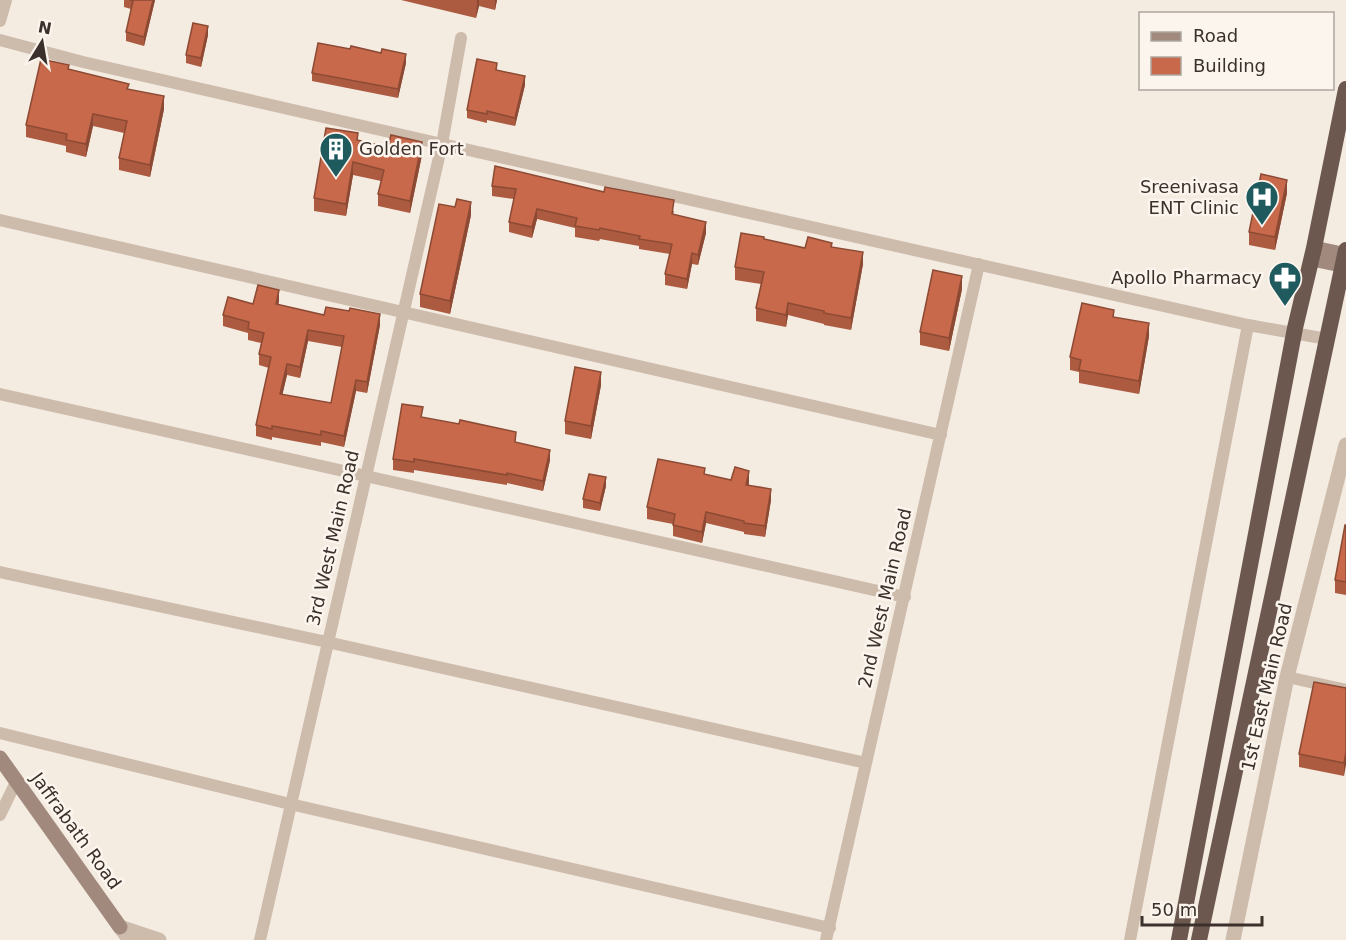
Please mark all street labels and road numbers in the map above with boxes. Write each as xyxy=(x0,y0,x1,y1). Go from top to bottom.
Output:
street label: 3rd West Main Road xyxy=(302,448,363,628)
street label: 2nd West Main Road xyxy=(854,506,915,690)
street label: 1st East Main Road xyxy=(1237,601,1296,773)
street label: Jaffrabath Road xyxy=(26,768,126,893)

